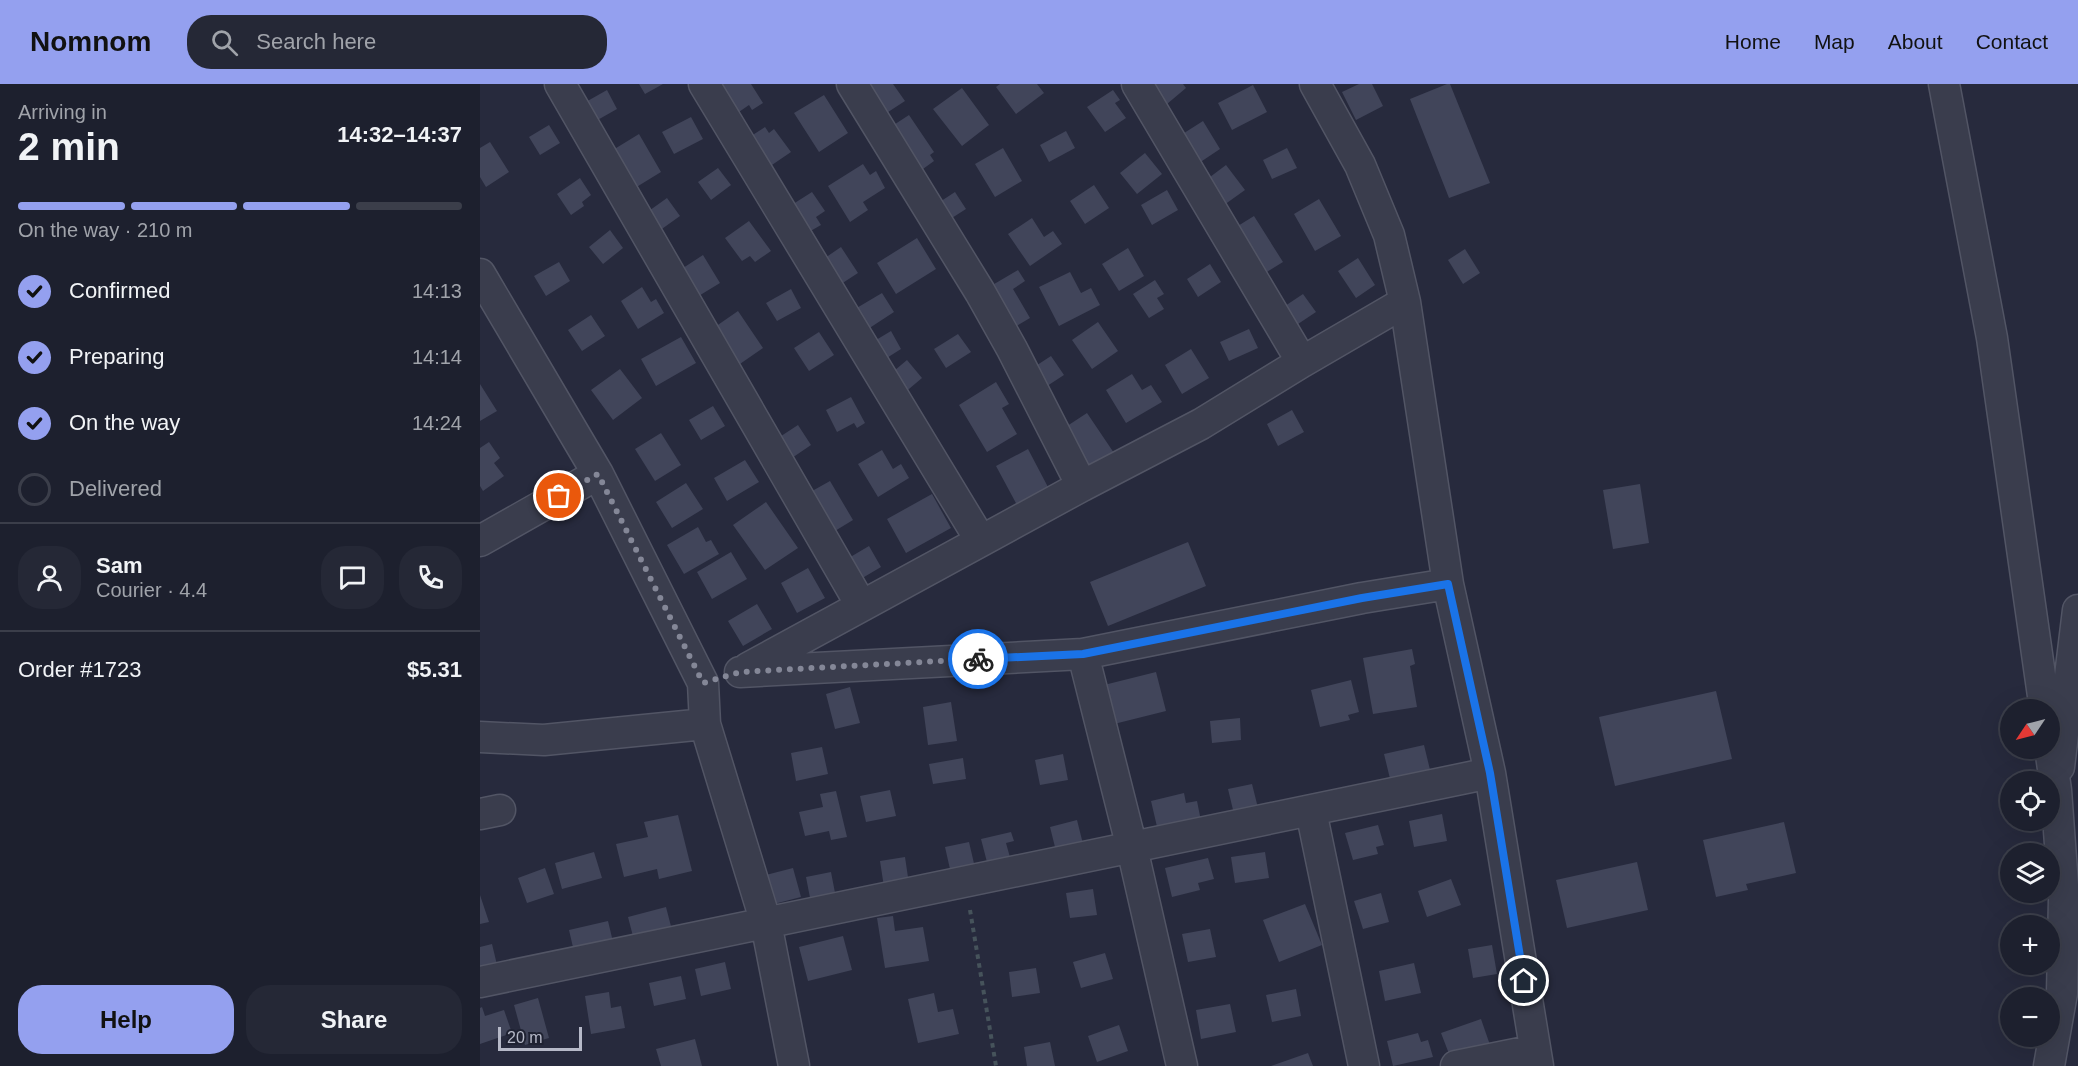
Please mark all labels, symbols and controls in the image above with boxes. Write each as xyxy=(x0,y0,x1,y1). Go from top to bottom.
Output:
search box xyxy=(187,15,607,69)
text: Nomnom xyxy=(30,26,151,57)
icon: search xyxy=(208,26,241,59)
text: Search here xyxy=(256,29,376,54)
text: Home xyxy=(1725,30,1781,53)
text: Map xyxy=(1814,30,1855,53)
text: About xyxy=(1888,30,1943,53)
text: Contact xyxy=(1976,30,2048,53)
text: Arriving in xyxy=(18,101,107,123)
text: 14:32–14:37 xyxy=(337,122,462,147)
text: 2 min xyxy=(18,125,120,168)
text: On the way · 210 m xyxy=(18,219,193,241)
icon: check xyxy=(18,275,51,308)
text: Confirmed xyxy=(69,278,170,303)
text: 14:13 xyxy=(412,280,462,302)
icon: check xyxy=(18,341,51,374)
text: Preparing xyxy=(69,344,164,369)
text: 14:14 xyxy=(412,346,462,368)
icon: check xyxy=(18,407,51,440)
text: On the way xyxy=(69,410,180,435)
text: 14:24 xyxy=(412,412,462,434)
pin xyxy=(533,470,584,521)
text: Delivered xyxy=(69,476,162,501)
icon: bag xyxy=(542,479,575,512)
button: person xyxy=(18,546,81,609)
button: chat xyxy=(321,546,384,609)
button: phone xyxy=(399,546,462,609)
text: Sam xyxy=(96,553,142,578)
text: Courier · 4.4 xyxy=(96,579,207,601)
courier xyxy=(948,629,1008,689)
icon: bike xyxy=(962,643,995,676)
text: Order #1723 xyxy=(18,657,142,682)
text: $5.31 xyxy=(407,657,462,682)
north arrow xyxy=(2000,699,2060,759)
map controls xyxy=(2000,699,2060,1047)
button: locate xyxy=(2000,771,2060,831)
button: layers xyxy=(2000,843,2060,903)
button: + xyxy=(2000,915,2060,975)
pin xyxy=(1498,955,1549,1006)
icon: home xyxy=(1507,964,1540,997)
button: Help xyxy=(18,985,234,1054)
button: Share xyxy=(246,985,462,1054)
button: − xyxy=(2000,987,2060,1047)
scale bar xyxy=(498,1024,582,1052)
text: 20 m xyxy=(507,1029,543,1046)

